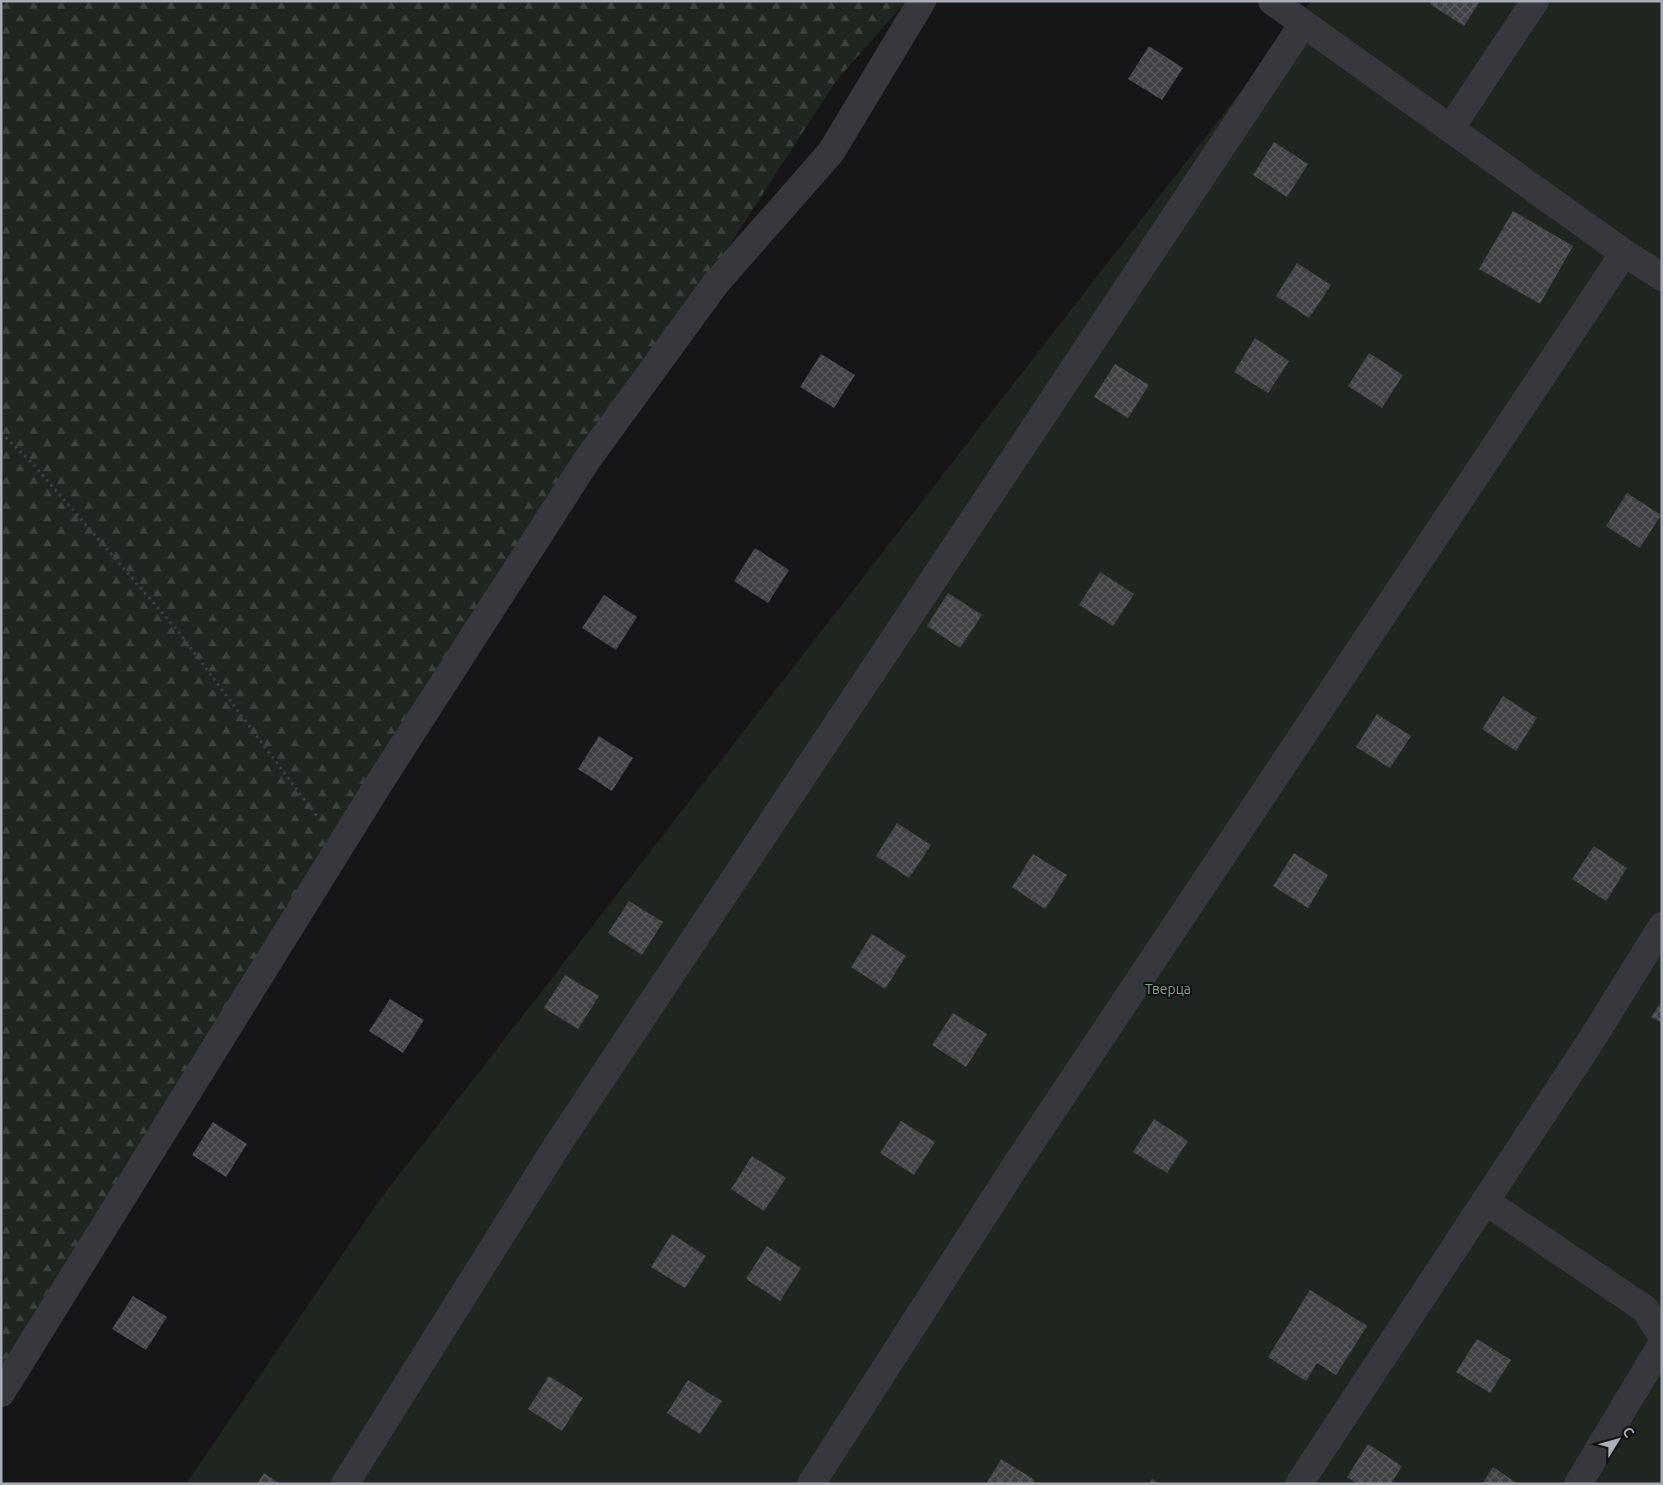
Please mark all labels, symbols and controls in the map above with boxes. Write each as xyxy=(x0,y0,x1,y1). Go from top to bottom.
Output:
park label: Тверца xyxy=(1145,981,1191,997)
north arrow xyxy=(1593,1415,1643,1465)
text: С xyxy=(1619,1424,1637,1441)

